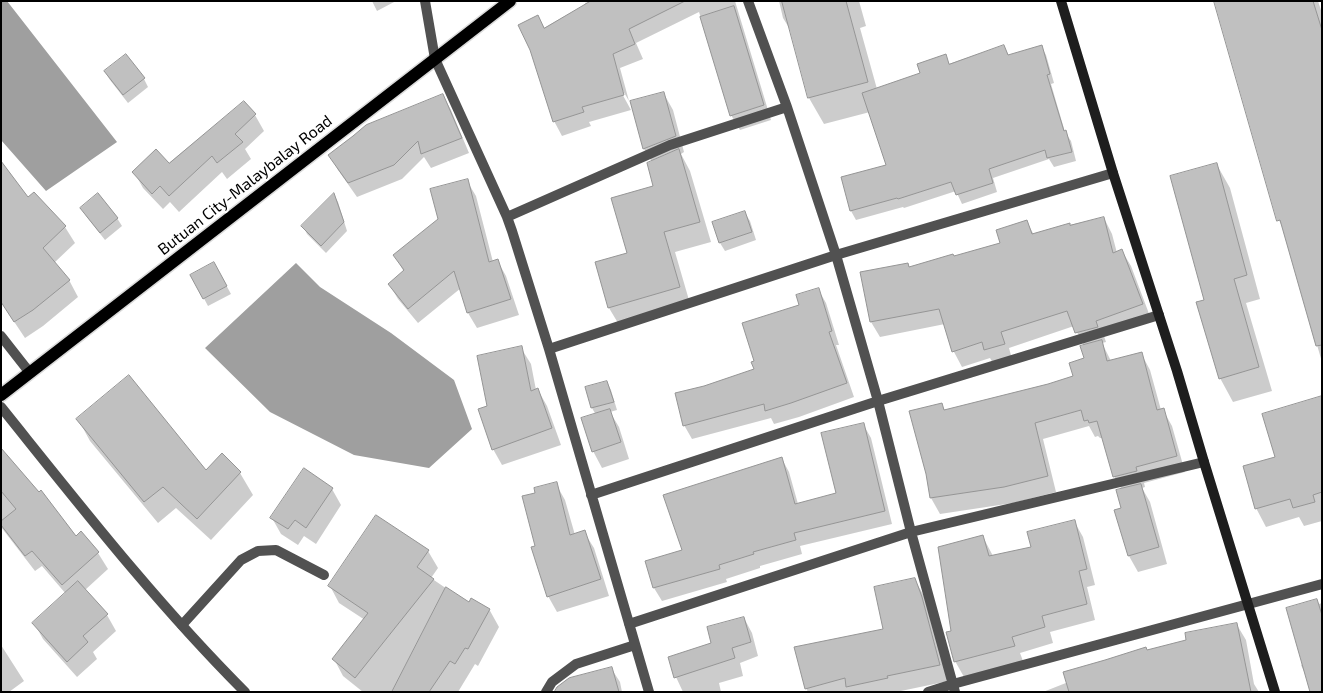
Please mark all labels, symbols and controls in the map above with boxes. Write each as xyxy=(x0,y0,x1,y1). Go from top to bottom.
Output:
street label: Butuan City-Malaybalay Road xyxy=(154,111,336,259)

